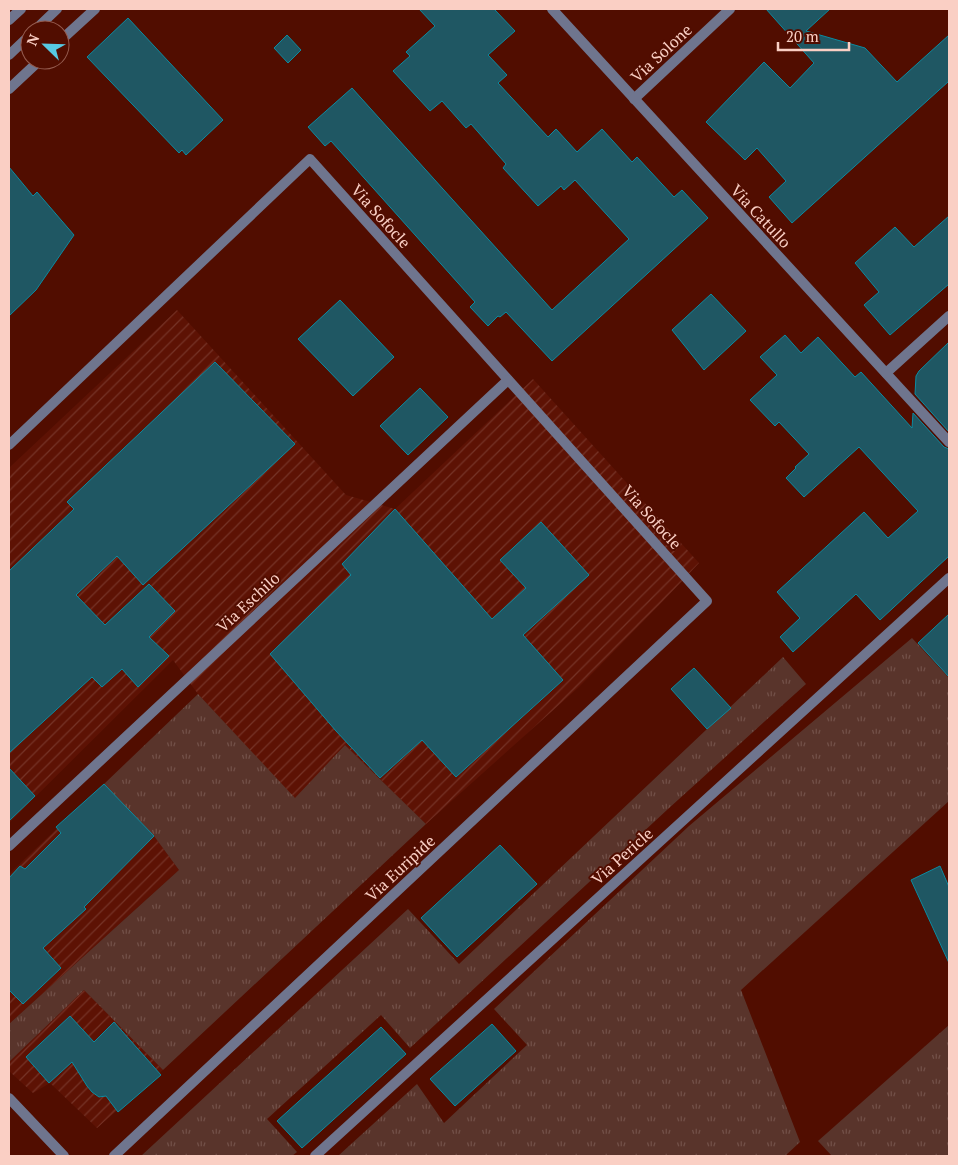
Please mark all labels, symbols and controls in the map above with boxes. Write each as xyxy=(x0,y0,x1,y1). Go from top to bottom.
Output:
street label: Via Solone xyxy=(626,19,696,87)
north arrow xyxy=(20,20,70,70)
scale bar xyxy=(778,20,849,52)
text: 20 m xyxy=(786,26,819,46)
text: N xyxy=(22,31,44,48)
street label: Via Sofocle xyxy=(346,179,416,253)
street label: Via Catullo xyxy=(726,179,796,253)
street label: Via Sofocle xyxy=(617,480,687,554)
street label: Via Eschilo xyxy=(212,567,285,637)
street label: Via Pericle xyxy=(586,822,658,890)
street label: Via Euripide xyxy=(360,830,440,906)

